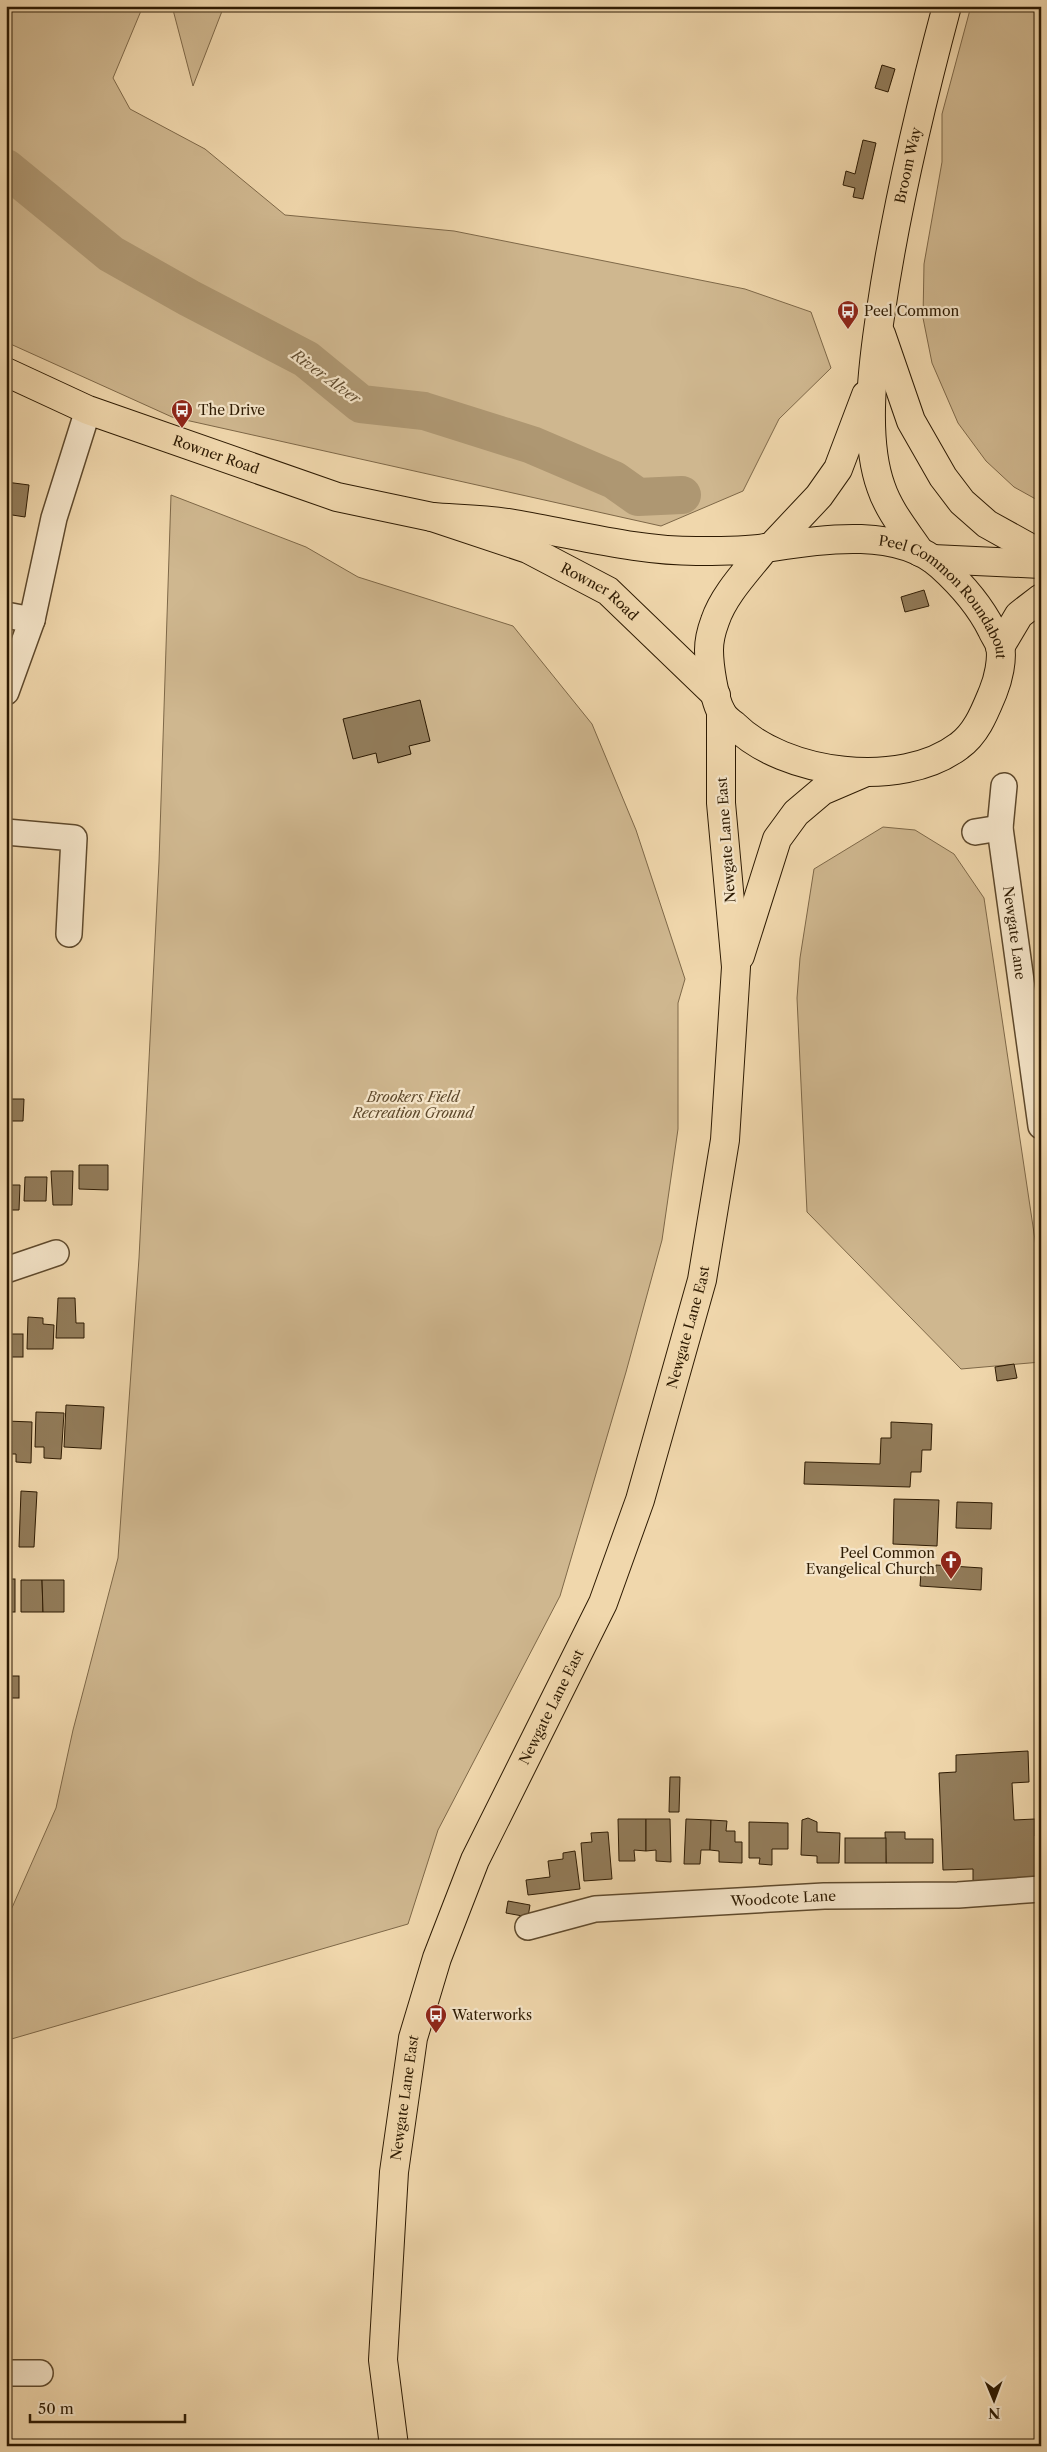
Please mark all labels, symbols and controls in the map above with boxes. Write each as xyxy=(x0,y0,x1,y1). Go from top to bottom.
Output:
street label: Broom Way xyxy=(891,125,925,205)
bus stop icon: Peel Common xyxy=(836,299,860,330)
place label: Peel Common xyxy=(864,302,959,320)
water label: River Alver xyxy=(287,345,365,409)
bus stop icon: The Drive xyxy=(170,398,194,429)
place label: The Drive xyxy=(198,401,265,419)
street label: Rowner Road xyxy=(170,431,262,478)
street label: Peel Common Roundabout xyxy=(878,531,1010,659)
street label: Rowner Road xyxy=(558,559,642,625)
street label: Newgate Lane East xyxy=(713,776,739,904)
street label: Newgate Lane xyxy=(999,885,1030,981)
park label: Brookers Field Recreation Ground xyxy=(352,1088,475,1122)
street label: Newgate Lane East xyxy=(663,1265,713,1391)
place label: Peel Common Evangelical Church xyxy=(806,1544,935,1578)
church icon: Peel Common Evangelical Church xyxy=(939,1549,963,1580)
street label: Newgate Lane East xyxy=(515,1646,587,1767)
street label: Woodcote Lane xyxy=(729,1887,836,1910)
bus stop icon: Waterworks xyxy=(424,2003,448,2034)
place label: Waterworks xyxy=(451,2006,532,2024)
street label: Newgate Lane East xyxy=(387,2033,422,2162)
north arrow xyxy=(970,2374,1020,2424)
scale bar xyxy=(30,2392,185,2424)
text: 50 m xyxy=(38,2399,74,2418)
text: N xyxy=(988,2404,1000,2422)

